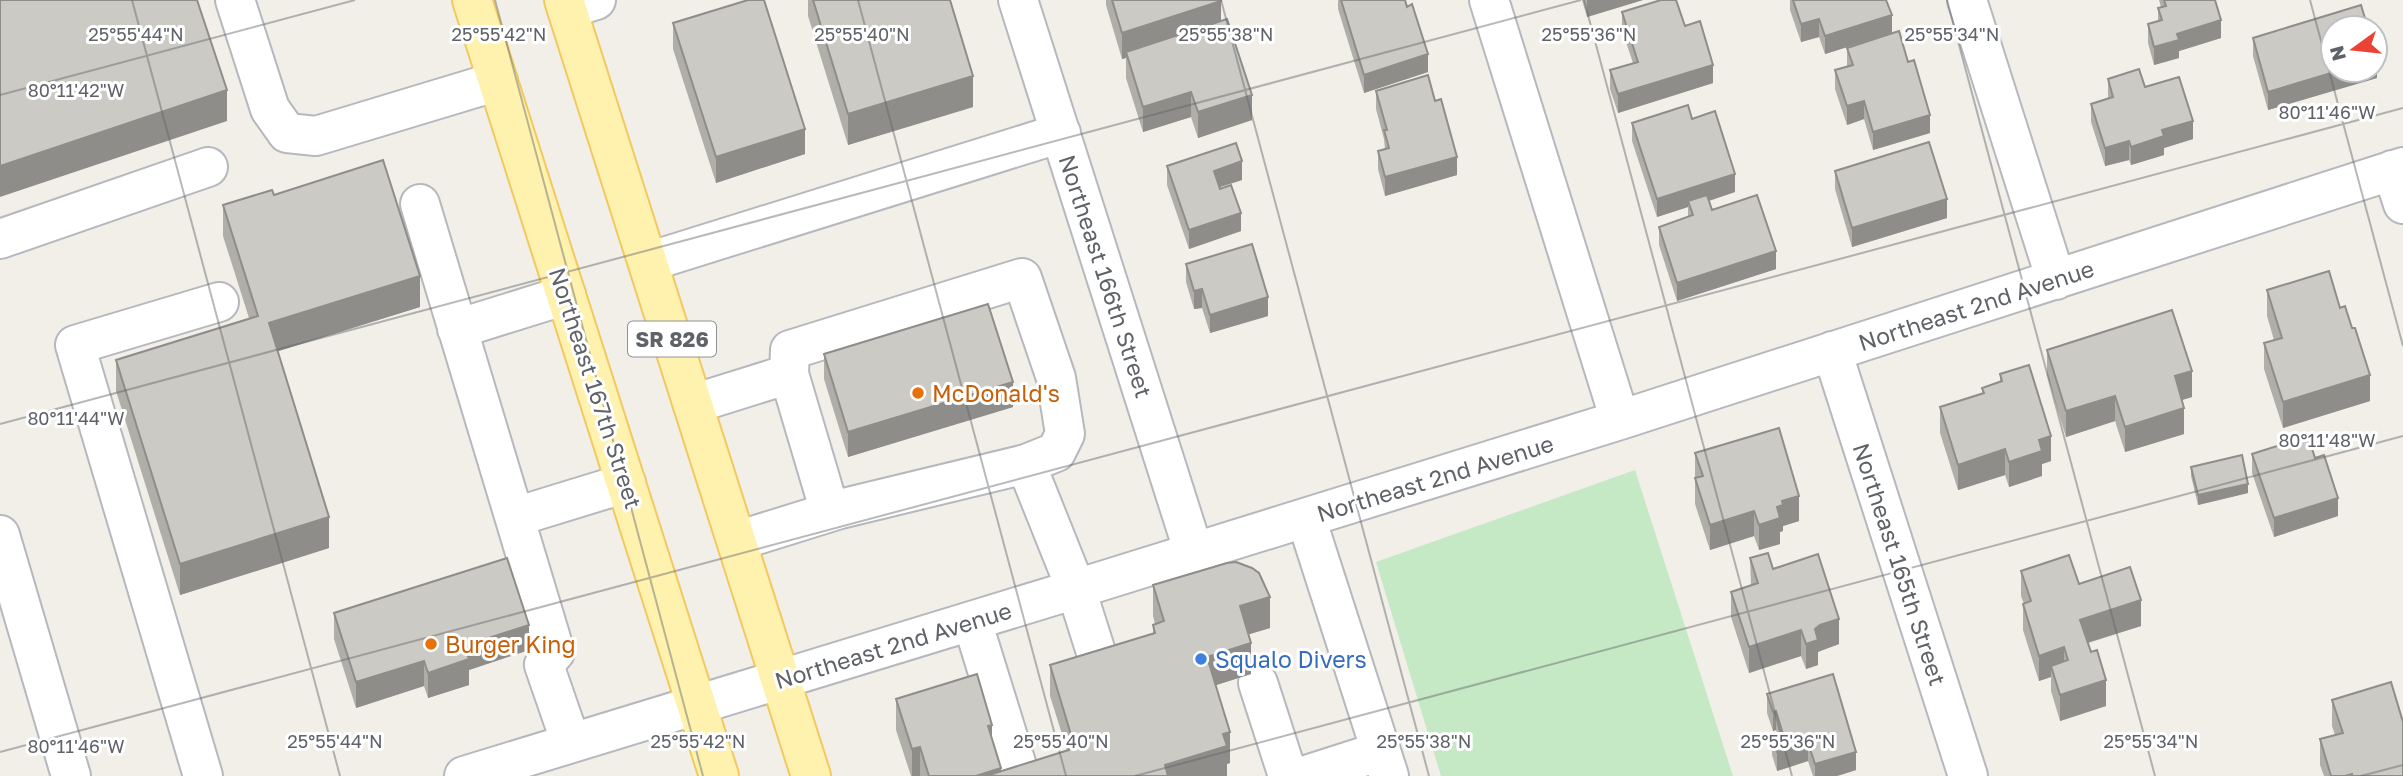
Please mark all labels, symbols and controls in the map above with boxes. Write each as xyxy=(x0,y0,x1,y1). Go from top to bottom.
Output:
north arrow xyxy=(2319,14,2389,84)
text: 25°55'44"N xyxy=(88,23,184,45)
text: 25°55'42"N xyxy=(452,23,546,45)
text: 25°55'40"N xyxy=(814,23,910,45)
text: 25°55'38"N xyxy=(1179,23,1273,45)
text: 25°55'36"N xyxy=(1542,23,1636,45)
text: 25°55'34"N xyxy=(1905,23,1999,45)
text: N xyxy=(2324,44,2350,63)
text: 80°11'42"W xyxy=(28,79,124,101)
text: 80°11'46"W xyxy=(2278,101,2376,123)
street label: Northeast 166th Street xyxy=(1053,151,1159,401)
street label: Northeast 2nd Avenue xyxy=(1855,254,2097,356)
street label: Northeast 167th Street xyxy=(544,264,648,512)
road number: SR 826 xyxy=(628,322,716,356)
place label: McDonald's xyxy=(932,379,1060,407)
marker: McDonald's xyxy=(910,385,926,401)
text: 80°11'44"W xyxy=(27,407,125,429)
street label: Northeast 2nd Avenue xyxy=(1313,429,1557,527)
text: 80°11'48"W xyxy=(2278,429,2376,451)
street label: Northeast 165th Street xyxy=(1848,439,1952,689)
street label: Northeast 2nd Avenue xyxy=(771,596,1015,694)
place label: Burger King xyxy=(445,630,576,658)
marker: Burger King xyxy=(423,636,439,652)
place label: Squalo Divers xyxy=(1215,645,1367,673)
marker: Squalo Divers xyxy=(1193,651,1209,667)
text: 25°55'44"N xyxy=(287,730,383,752)
text: 25°55'42"N xyxy=(651,730,745,752)
text: 25°55'40"N xyxy=(1013,730,1109,752)
text: 25°55'38"N xyxy=(1377,730,1471,752)
text: 25°55'36"N xyxy=(1741,730,1835,752)
text: 25°55'34"N xyxy=(2104,730,2198,752)
text: 80°11'46"W xyxy=(27,735,125,757)

